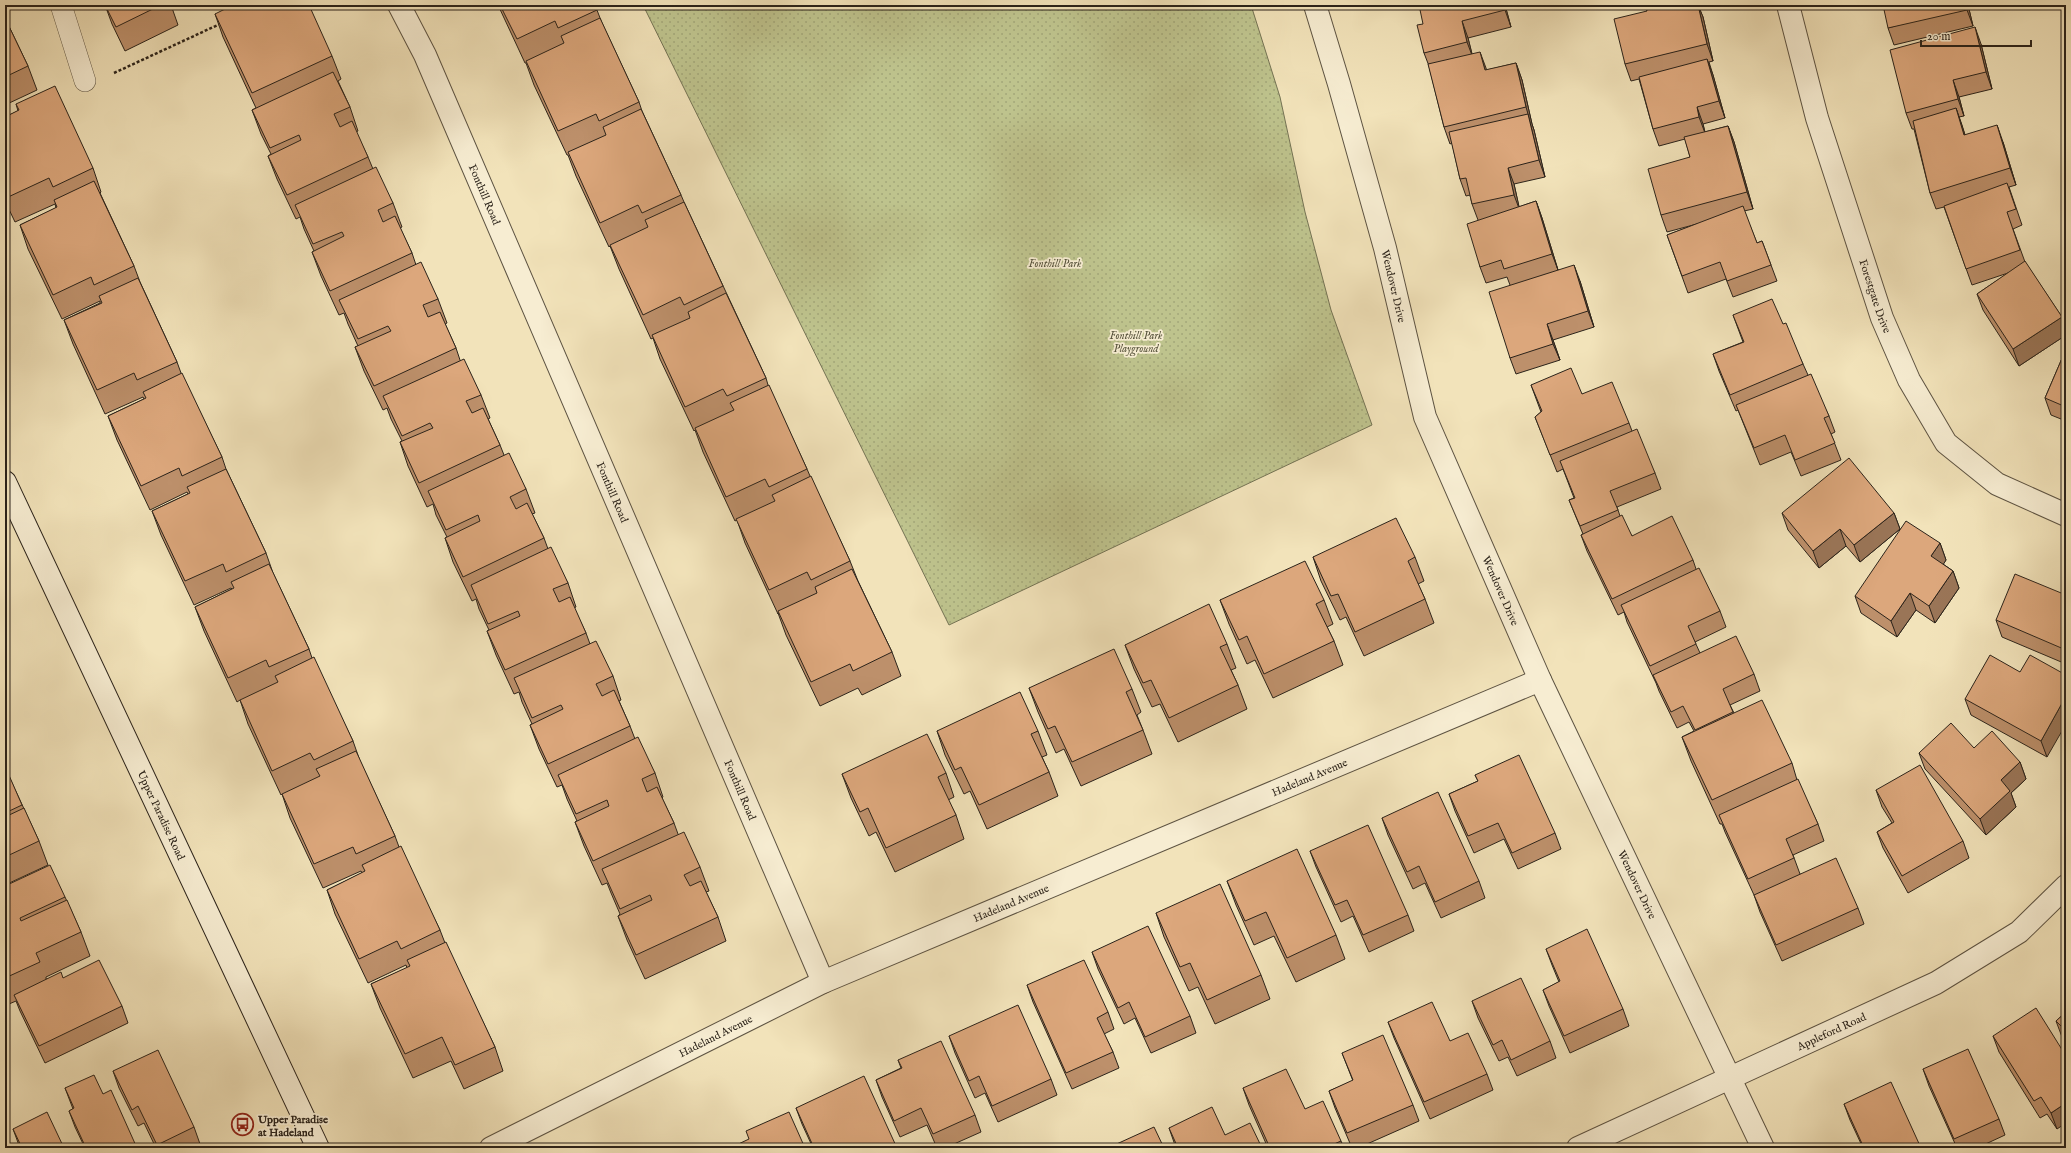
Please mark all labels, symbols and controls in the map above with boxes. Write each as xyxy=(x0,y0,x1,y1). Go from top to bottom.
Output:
scale bar xyxy=(1921,22,2031,48)
text: 20 m xyxy=(1927,29,1950,44)
street label: Fonthill Road xyxy=(465,162,503,227)
street label: Wendover Drive xyxy=(1378,248,1408,324)
park label: Fonthill Park xyxy=(1029,257,1082,271)
street label: Forestgate Drive xyxy=(1855,258,1894,336)
park label: Fonthill Park Playground xyxy=(1110,329,1163,357)
street label: Fonthill Road xyxy=(593,460,631,525)
street label: Wendover Drive xyxy=(1479,554,1521,628)
street label: Hadeland Avenue xyxy=(1270,756,1350,800)
street label: Fonthill Road xyxy=(720,758,759,823)
street label: Upper Paradise Road xyxy=(134,768,188,863)
street label: Wendover Drive xyxy=(1614,848,1659,921)
street label: Hadeland Avenue xyxy=(971,882,1051,926)
street label: Appleford Road xyxy=(1794,1010,1869,1054)
street label: Hadeland Avenue xyxy=(677,1012,755,1061)
bus stop icon: Upper Paradise at Hadeland xyxy=(230,1112,256,1138)
place label: Upper Paradise at Hadeland xyxy=(257,1113,328,1140)

